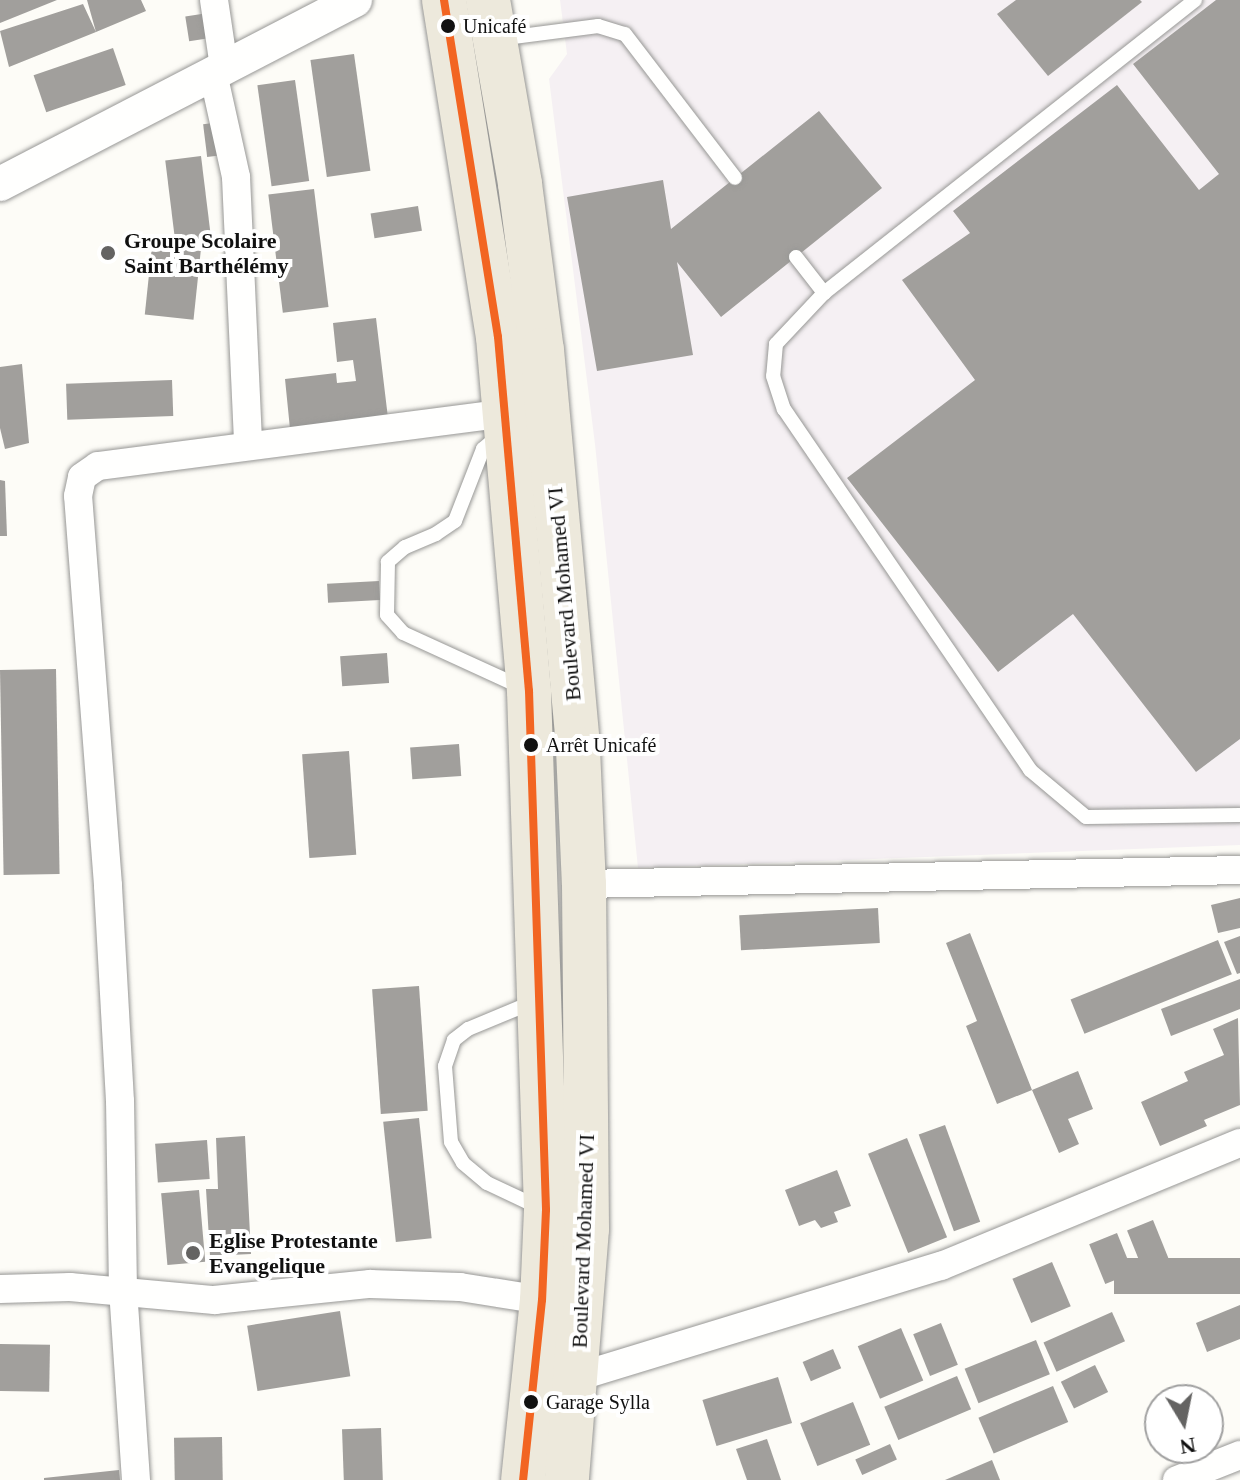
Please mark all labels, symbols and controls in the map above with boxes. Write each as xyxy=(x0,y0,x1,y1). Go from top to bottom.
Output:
place label: Unicafé xyxy=(463,14,526,38)
marker: Unicafé xyxy=(440,18,456,34)
place label: Groupe Scolaire Saint Barthélémy xyxy=(124,227,288,278)
marker: Groupe Scolaire Saint Barthélémy xyxy=(99,244,117,262)
street label: Boulevard Mohamed VI xyxy=(541,486,587,702)
place label: Arrêt Unicafé xyxy=(546,733,656,757)
marker: Arrêt Unicafé xyxy=(523,737,539,753)
street label: Boulevard Mohamed VI xyxy=(566,1133,600,1349)
place label: Eglise Protestante Evangelique xyxy=(209,1227,378,1278)
marker: Eglise Protestante Evangelique xyxy=(184,1244,202,1262)
north arrow xyxy=(1144,1384,1224,1464)
place label: Garage Sylla xyxy=(546,1390,650,1414)
marker: Garage Sylla xyxy=(523,1394,539,1410)
text: N xyxy=(1178,1432,1198,1460)

